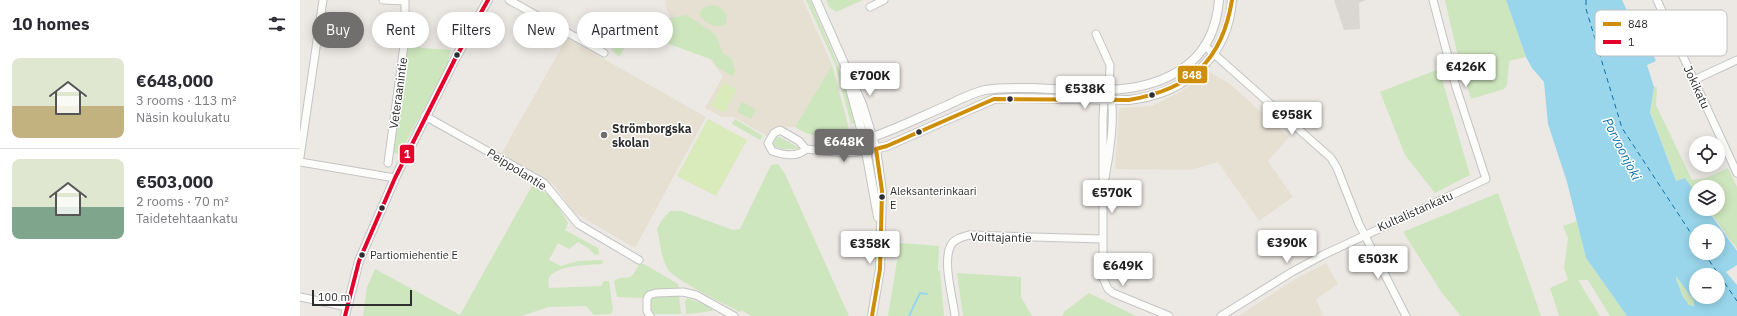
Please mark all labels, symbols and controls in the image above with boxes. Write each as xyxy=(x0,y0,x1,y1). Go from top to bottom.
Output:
legend xyxy=(1595,10,1727,56)
chip: Buy xyxy=(312,12,364,48)
chip: Rent xyxy=(372,12,429,48)
chip: Filters xyxy=(437,12,505,48)
chip: New xyxy=(513,12,569,48)
chip: Apartment xyxy=(577,12,673,48)
text: 10 homes xyxy=(12,13,89,35)
icon: filters xyxy=(266,13,288,35)
text: 848 xyxy=(1628,17,1648,31)
text: 1 xyxy=(1628,35,1635,49)
unlabelled marker xyxy=(452,50,462,60)
pin: €426K xyxy=(1438,54,1494,88)
street label: Veteraanintie xyxy=(386,56,410,130)
text: €426K xyxy=(1446,58,1486,75)
pin: €700K xyxy=(842,63,898,97)
street label: Jokikatu xyxy=(1681,63,1713,111)
line badge: 848 xyxy=(1177,65,1208,84)
text: €700K xyxy=(850,67,890,84)
text: 848 xyxy=(1182,68,1202,82)
text: €648,000 xyxy=(136,70,213,92)
icon: home xyxy=(44,74,92,122)
pin: €538K xyxy=(1057,76,1113,110)
text: €538K xyxy=(1065,80,1105,97)
unlabelled marker xyxy=(1147,90,1157,100)
text: 3 rooms · 113 m² xyxy=(136,92,237,109)
unlabelled marker xyxy=(1005,94,1015,104)
pin: €958K xyxy=(1264,102,1320,136)
text: €958K xyxy=(1272,106,1312,123)
text: Näsin koulukatu xyxy=(136,109,230,126)
water label: Porvoonjoki xyxy=(1599,115,1645,184)
place label: Strömborgska skolan xyxy=(612,121,692,150)
unlabelled marker xyxy=(914,127,924,137)
pin: €648K xyxy=(816,129,872,163)
marker: Strömborgska skolan xyxy=(599,130,609,140)
text: €648K xyxy=(824,133,864,150)
map controls xyxy=(1689,136,1725,304)
button: locate xyxy=(1689,136,1725,172)
line badge: 1 xyxy=(399,144,415,164)
street label: Peippolantie xyxy=(484,145,550,193)
text: 1 xyxy=(404,147,411,161)
text: €503,000 xyxy=(136,171,213,193)
icon: home xyxy=(44,175,92,223)
pin: €570K xyxy=(1084,180,1140,214)
button: layers xyxy=(1689,180,1725,216)
place label: Aleksanterinkaari E xyxy=(890,184,976,212)
text: €570K xyxy=(1092,184,1132,201)
street label: Kultalistankatu xyxy=(1375,188,1455,234)
marker: Aleksanterinkaari E xyxy=(877,192,887,202)
text: 2 rooms · 70 m² xyxy=(136,193,229,210)
unlabelled marker xyxy=(377,203,387,213)
text: Taidetehtaankatu xyxy=(136,210,238,227)
button: + xyxy=(1689,224,1725,260)
street label: Voittajantie xyxy=(970,229,1032,245)
pin: €390K xyxy=(1259,230,1315,264)
pin: €358K xyxy=(842,231,898,265)
text: €390K xyxy=(1267,234,1307,251)
text: €358K xyxy=(850,235,890,252)
pin: €503K xyxy=(1350,246,1406,280)
place label: Partiomiehentie E xyxy=(370,248,458,262)
marker: Partiomiehentie E xyxy=(357,250,367,260)
text: €503K xyxy=(1358,250,1398,267)
pin: €649K xyxy=(1095,253,1151,287)
text: €649K xyxy=(1103,257,1143,274)
button: − xyxy=(1689,268,1725,304)
scale bar xyxy=(312,288,412,307)
text: 100 m xyxy=(318,290,350,304)

